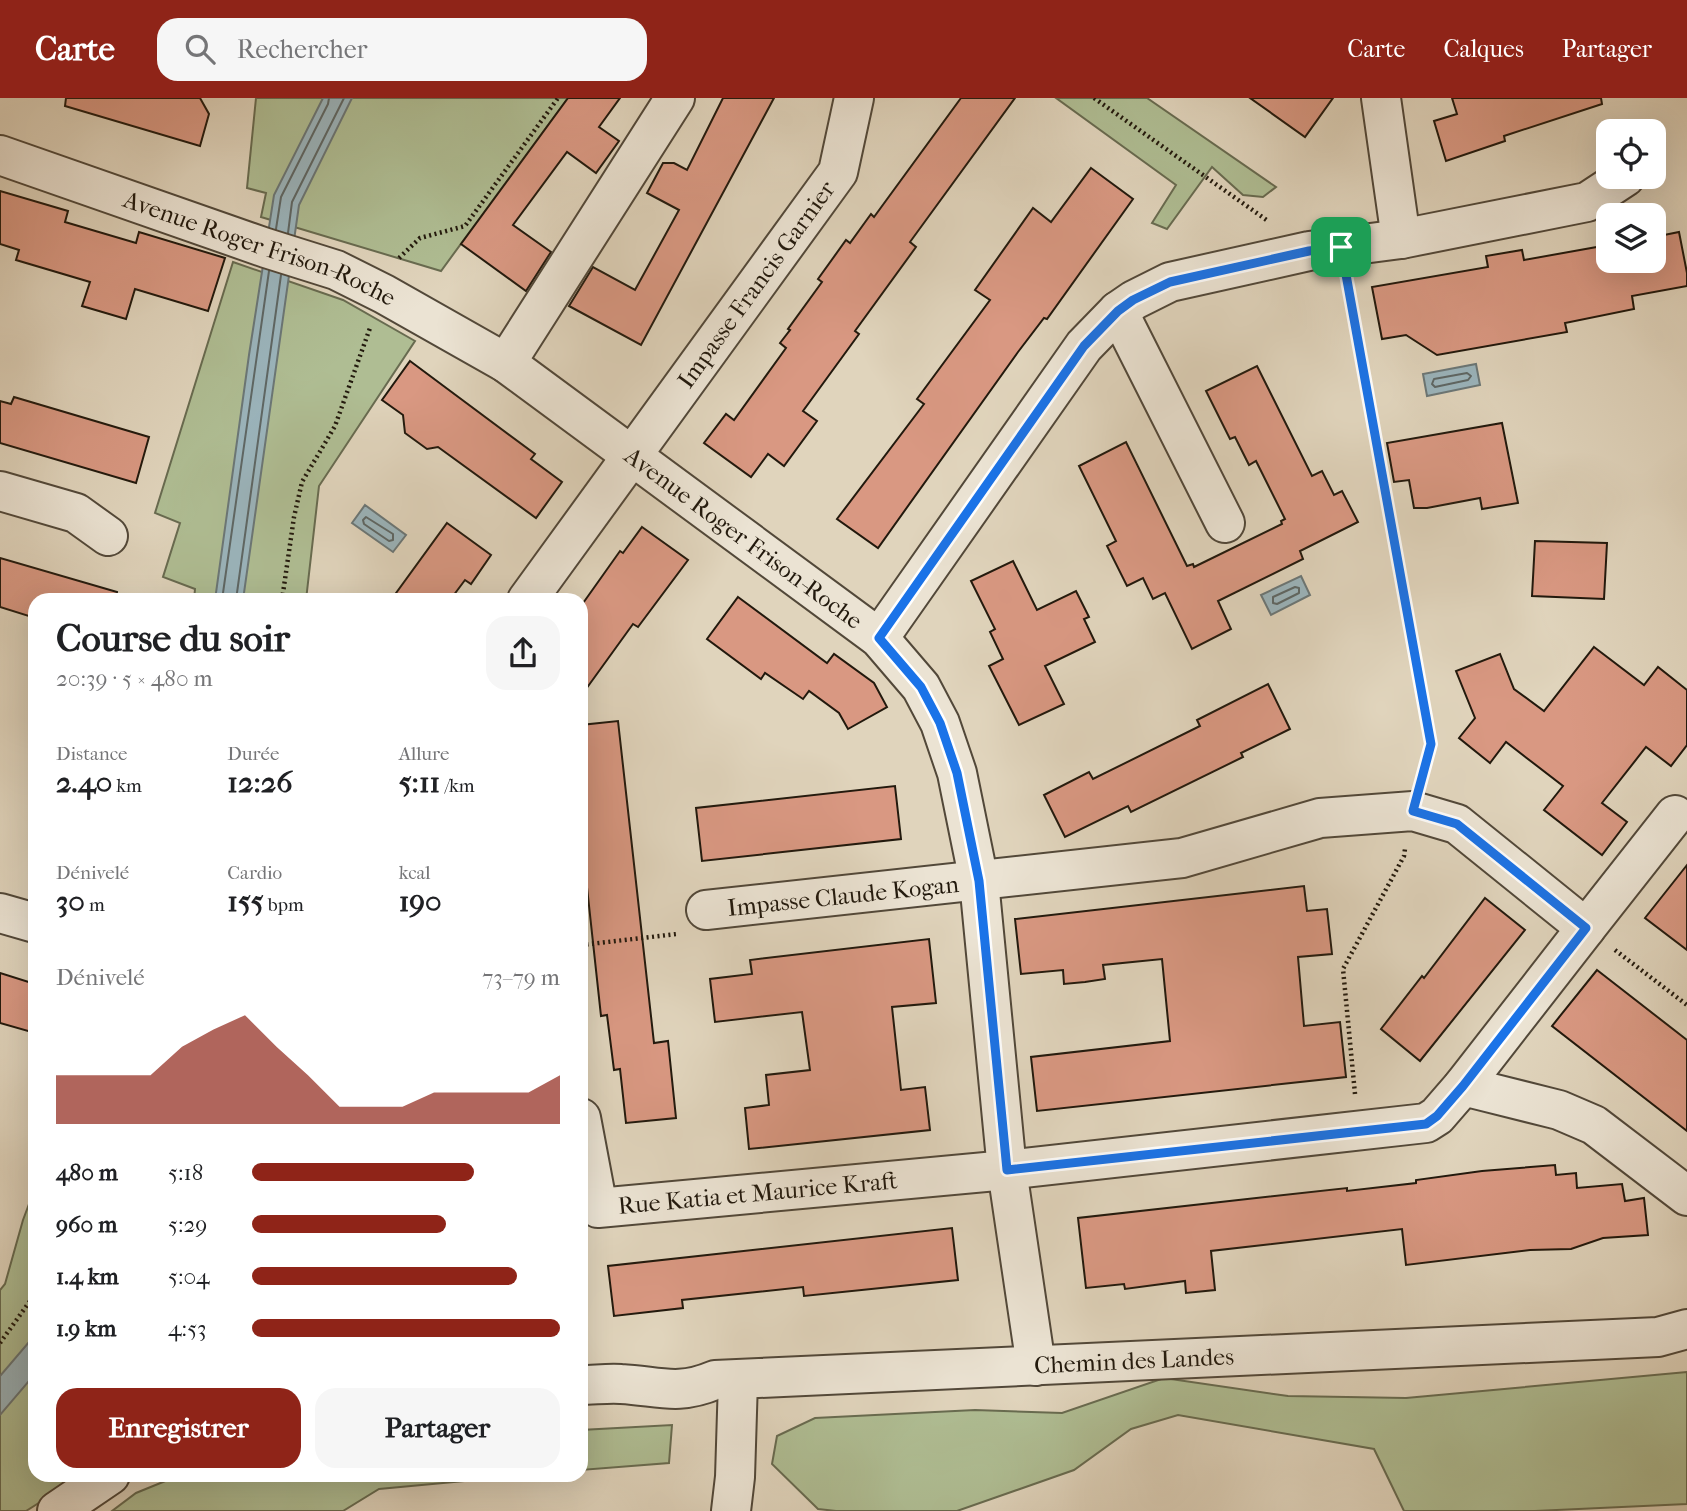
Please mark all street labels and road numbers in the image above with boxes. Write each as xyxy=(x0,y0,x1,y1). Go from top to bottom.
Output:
street label: Impasse Francis Garnier xyxy=(672,175,841,394)
street label: Avenue Roger Frison-Roche xyxy=(119,185,401,312)
street label: Avenue Roger Frison-Roche xyxy=(618,441,868,635)
street label: Impasse Claude Kogan xyxy=(726,870,960,922)
street label: Rue Katia et Maurice Kraft xyxy=(617,1166,899,1220)
street label: Chemin des Landes xyxy=(1034,1342,1235,1379)

